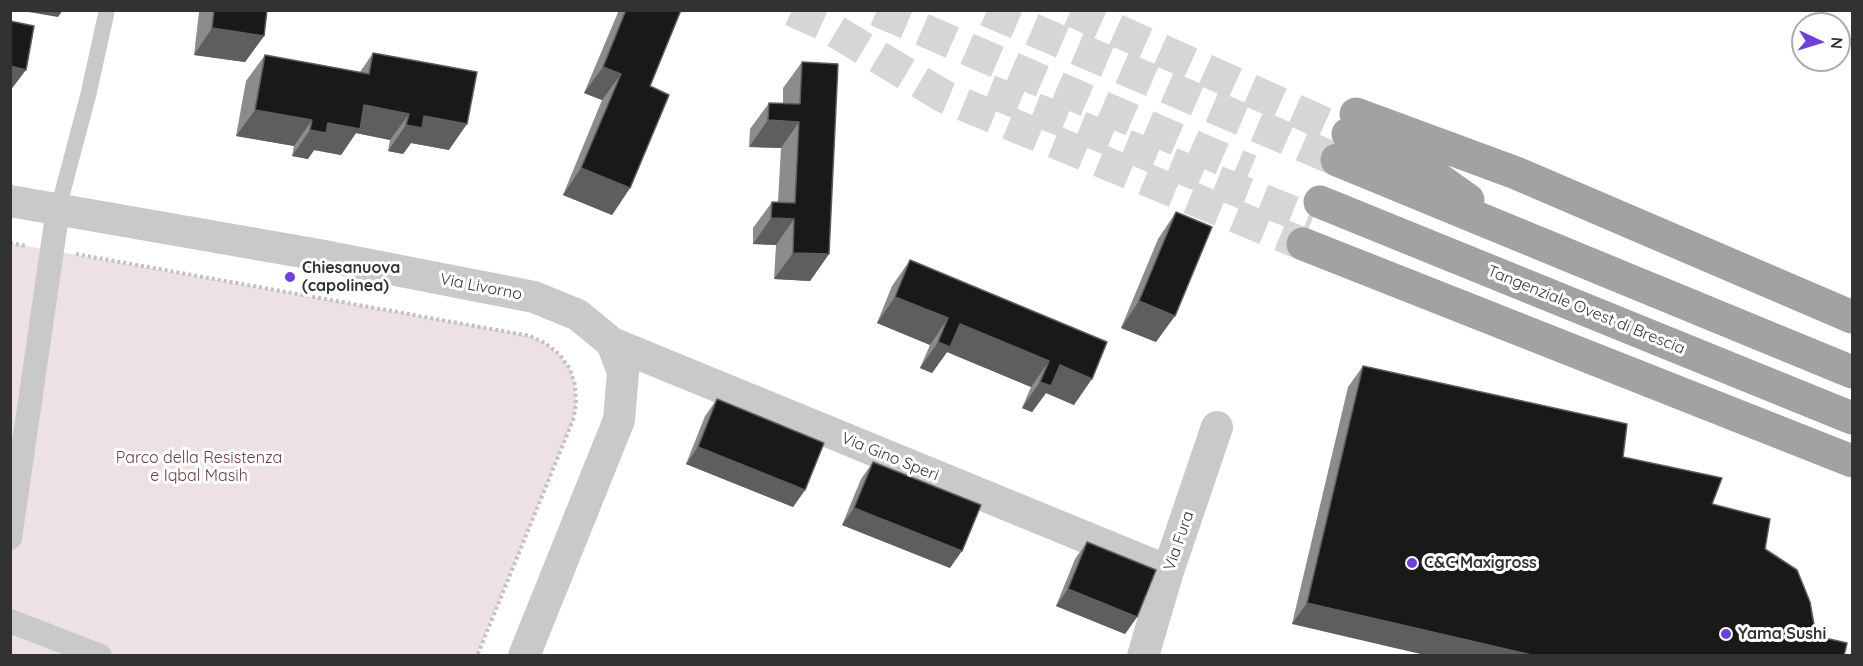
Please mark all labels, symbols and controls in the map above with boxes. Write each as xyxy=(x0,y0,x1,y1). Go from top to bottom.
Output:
north arrow xyxy=(1791,12,1851,72)
text: N xyxy=(1827,37,1847,50)
place label: Chiesanuova (capolinea) xyxy=(302,258,400,296)
street label: Tangenziale Ovest di Brescia xyxy=(1484,262,1688,358)
marker: Chiesanuova (capolinea) xyxy=(283,270,297,284)
street label: Via Livorno xyxy=(438,270,524,304)
street label: Via Gino Speri xyxy=(839,429,941,485)
park label: Parco della Resistenza e Iqbal Masih xyxy=(116,448,282,486)
street label: Via Fura xyxy=(1160,509,1198,573)
place label: C&C Maxigross xyxy=(1424,553,1537,573)
marker: C&C Maxigross xyxy=(1405,556,1419,570)
place label: Yama Sushi xyxy=(1738,624,1826,644)
marker: Yama Sushi xyxy=(1719,627,1733,641)

